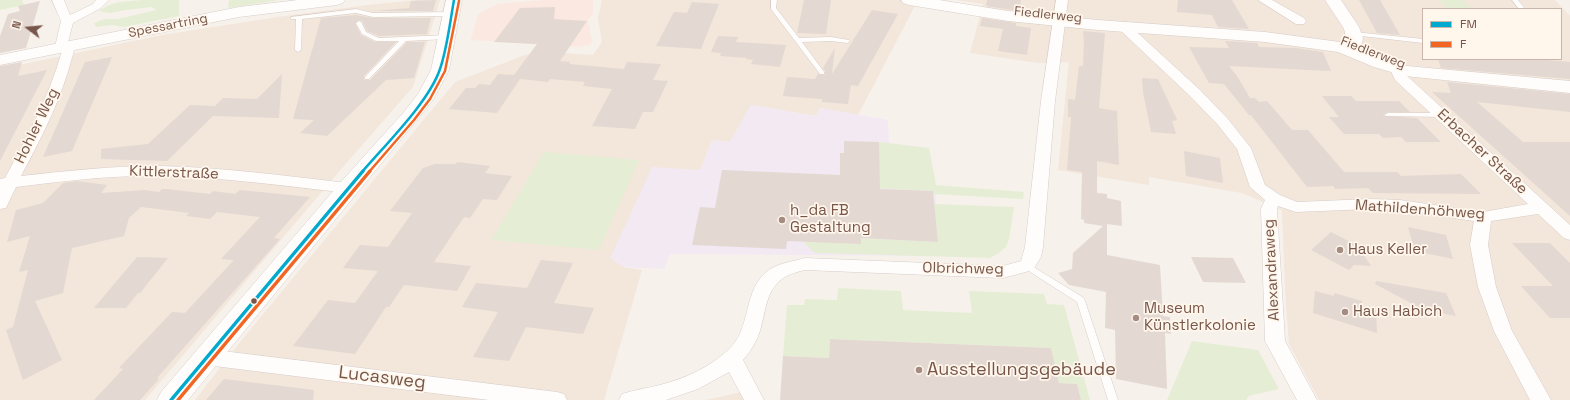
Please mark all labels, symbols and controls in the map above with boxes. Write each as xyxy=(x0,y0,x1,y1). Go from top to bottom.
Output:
street label: Fiedlerweg xyxy=(1013,4,1083,26)
north arrow xyxy=(8,8,48,48)
legend xyxy=(1422,8,1562,60)
street label: Spessartring xyxy=(127,11,209,41)
text: FM xyxy=(1460,16,1477,32)
text: N xyxy=(9,19,24,30)
street label: Fiedlerweg xyxy=(1338,33,1408,73)
text: F xyxy=(1460,36,1466,52)
street label: Hohler Weg xyxy=(11,85,63,167)
street label: Erbacher Straße xyxy=(1433,105,1531,199)
street label: Kittlerstraße xyxy=(129,162,219,184)
street label: Mathildenhöhweg xyxy=(1354,196,1486,224)
place label: h_da FB Gestaltung xyxy=(790,202,871,237)
marker: h_da FB Gestaltung xyxy=(777,215,787,225)
street label: Alexandraweg xyxy=(1260,219,1284,321)
place label: Haus Keller xyxy=(1348,241,1427,259)
marker: Haus Keller xyxy=(1335,245,1345,255)
street label: Olbrichweg xyxy=(922,259,1004,279)
unlabelled marker xyxy=(249,296,259,306)
place label: Museum Künstlerkolonie xyxy=(1144,300,1256,335)
place label: Haus Habich xyxy=(1353,303,1442,321)
marker: Haus Habich xyxy=(1340,307,1350,317)
marker: Museum Künstlerkolonie xyxy=(1131,313,1141,323)
place label: Ausstellungsgebäude xyxy=(927,359,1116,381)
street label: Lucasweg xyxy=(337,362,427,394)
marker: Ausstellungsgebäude xyxy=(914,365,924,375)

